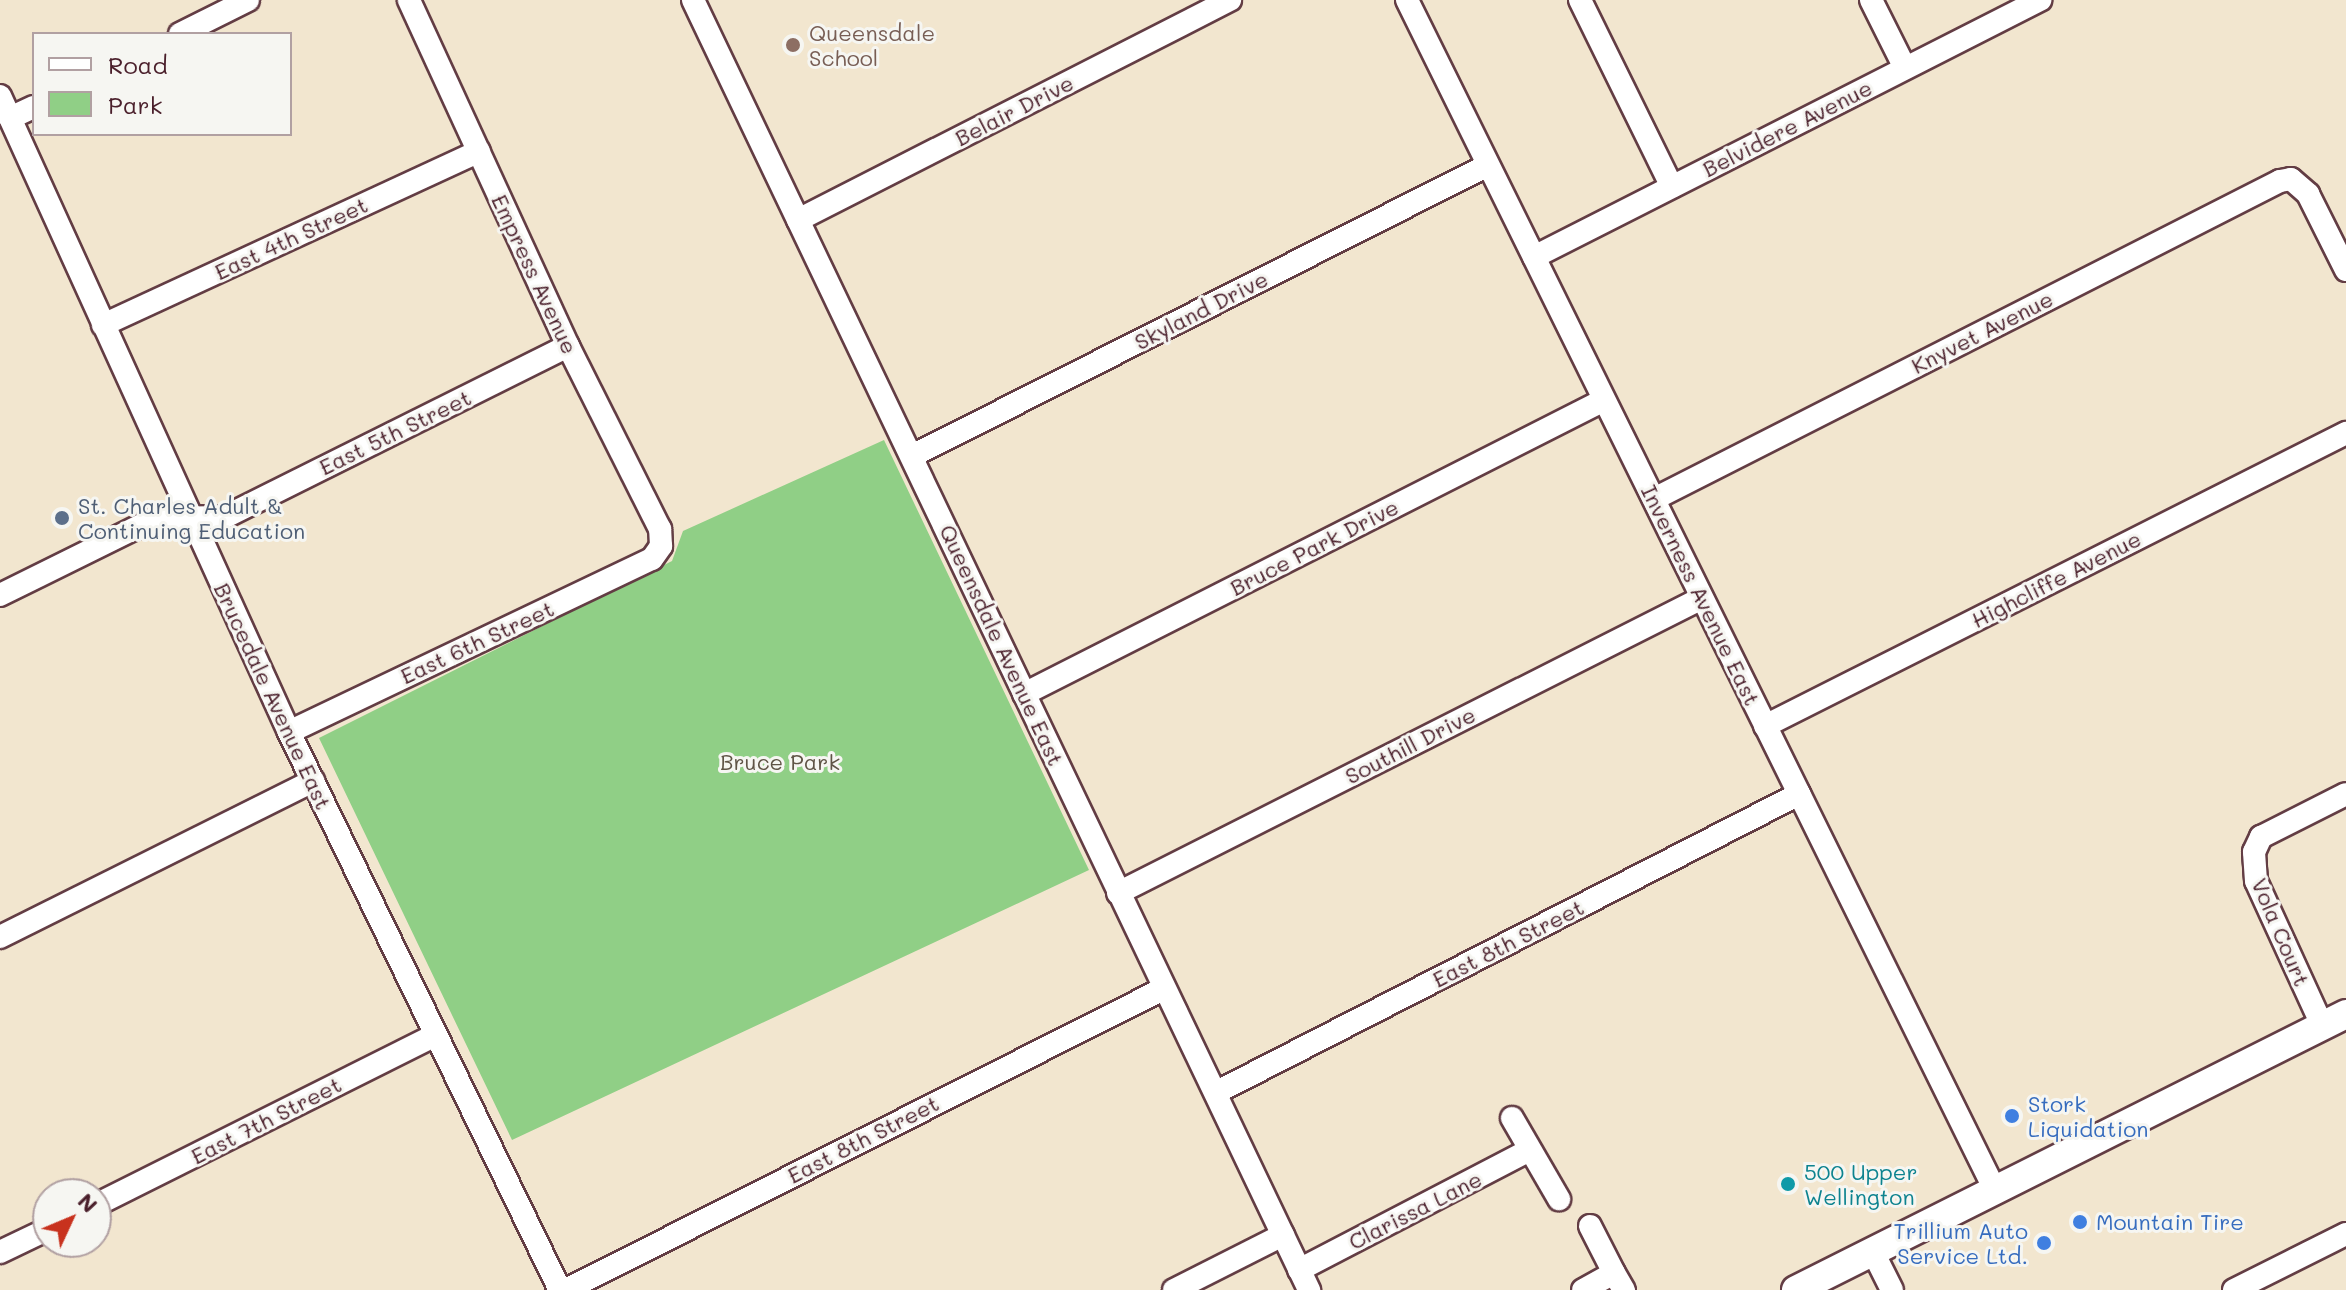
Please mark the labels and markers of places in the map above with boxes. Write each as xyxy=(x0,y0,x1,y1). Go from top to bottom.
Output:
place label: Queensdale School xyxy=(809,19,935,70)
marker: Queensdale School xyxy=(784,36,802,54)
place label: St. Charles Adult & Continuing Education xyxy=(78,492,305,544)
marker: St. Charles Adult & Continuing Education xyxy=(53,509,71,527)
place label: Stork Liquidation xyxy=(2028,1090,2148,1142)
marker: Stork Liquidation xyxy=(2003,1107,2021,1125)
place label: 500 Upper Wellington xyxy=(1804,1158,1917,1210)
marker: 500 Upper Wellington xyxy=(1779,1175,1797,1193)
place label: Mountain Tire xyxy=(2096,1209,2244,1235)
marker: Mountain Tire xyxy=(2071,1213,2089,1231)
place label: Trillium Auto Service Ltd. xyxy=(1894,1217,2028,1268)
marker: Trillium Auto Service Ltd. xyxy=(2035,1234,2053,1252)

